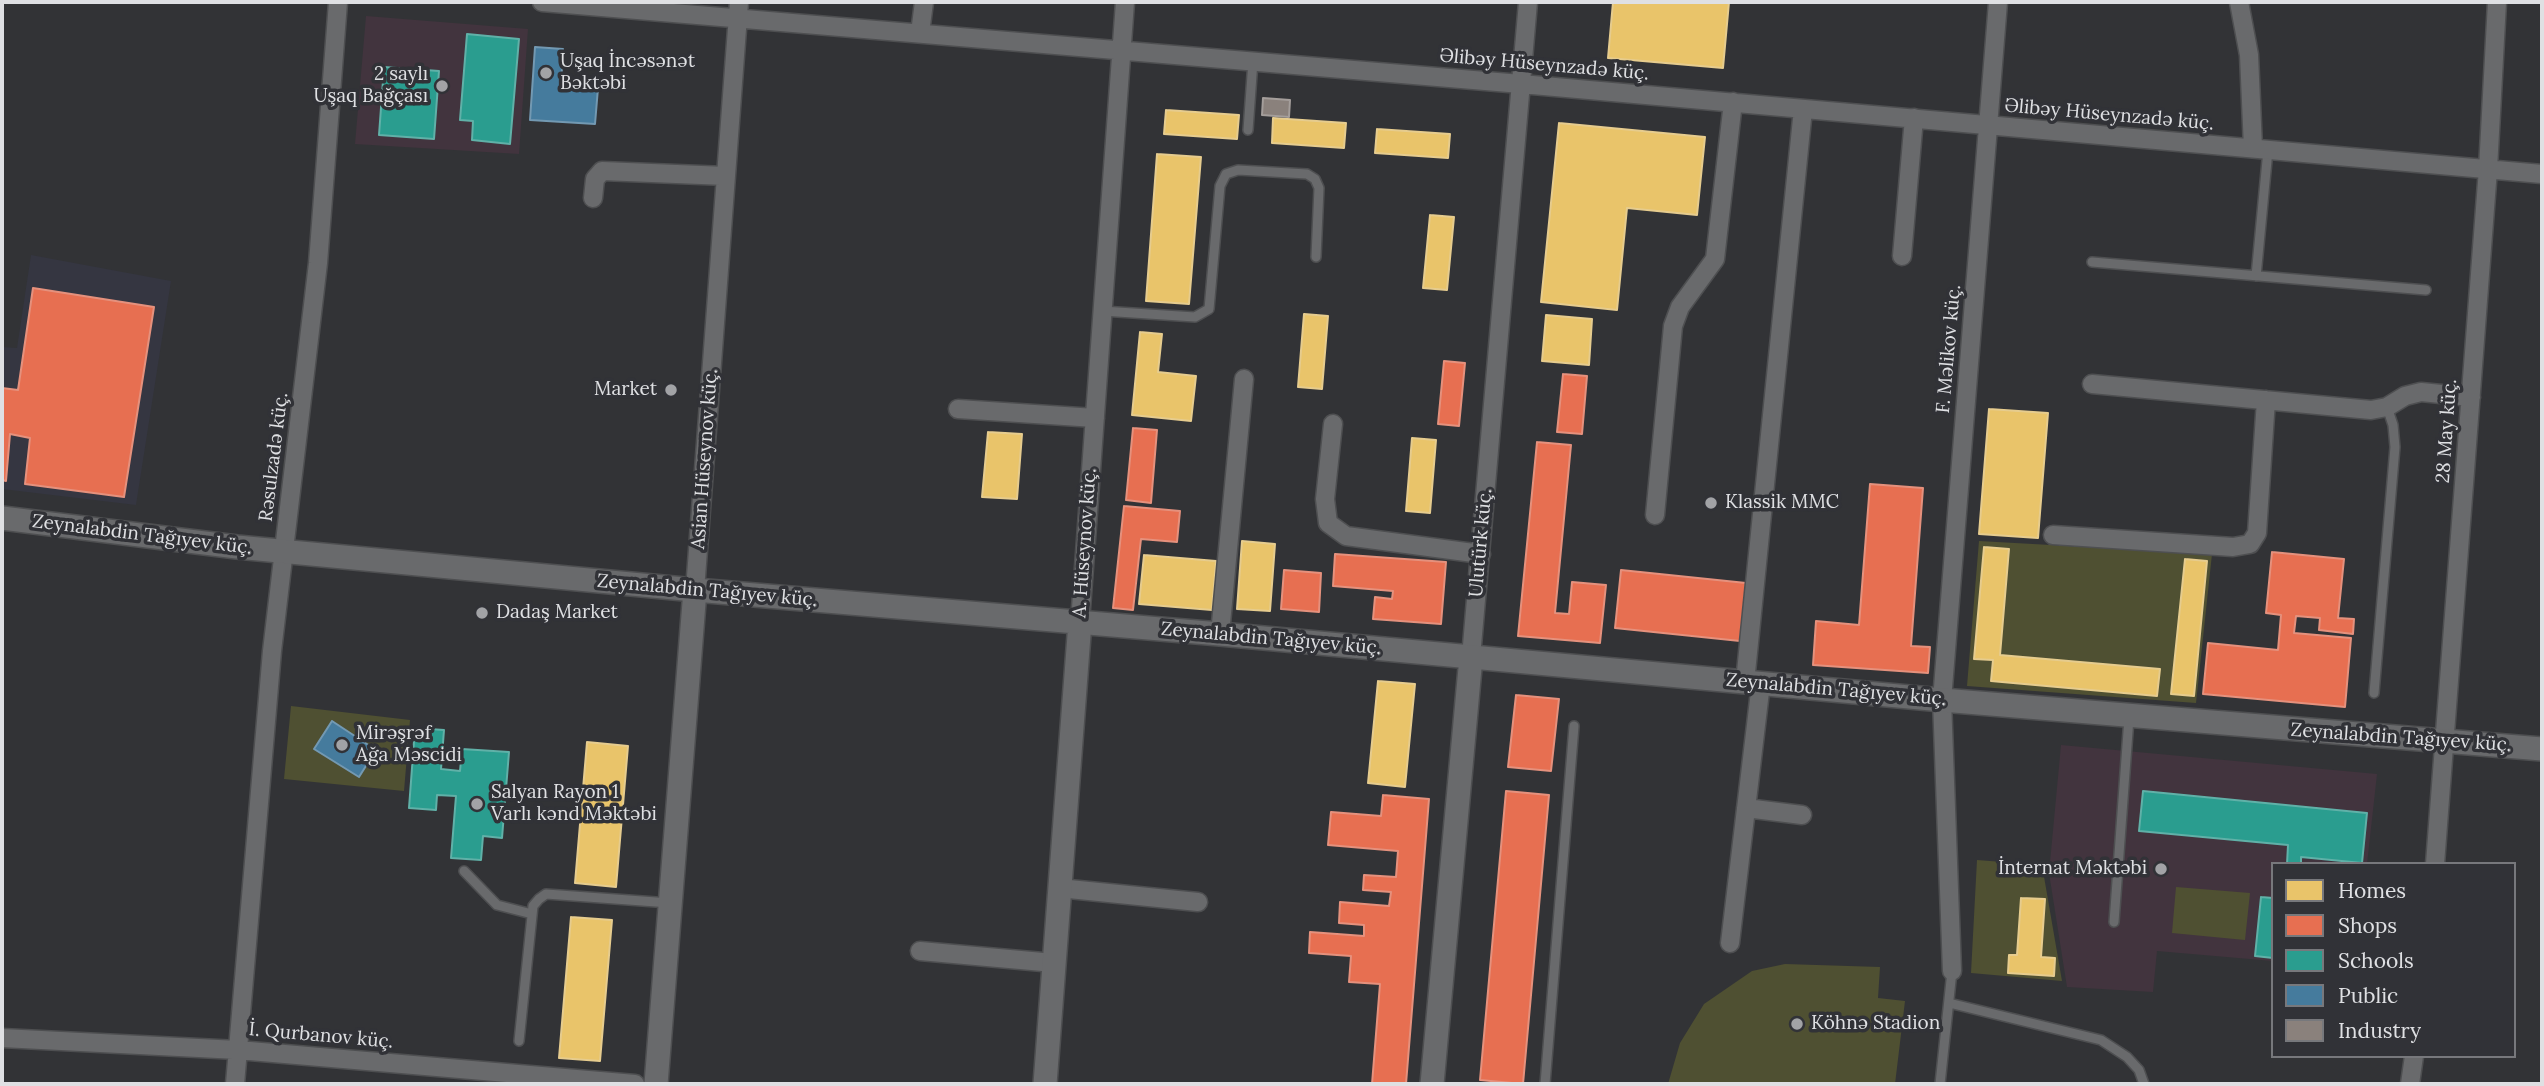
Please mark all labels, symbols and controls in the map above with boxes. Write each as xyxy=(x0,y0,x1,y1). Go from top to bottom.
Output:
street label: Əlibəy Hüseynzadə küç. xyxy=(1438,44,1650,86)
place label: Uşaq İncəsənət Bəktəbi xyxy=(560,51,695,95)
place label: 2 saylı Uşaq Bağçası xyxy=(313,64,428,108)
marker: Uşaq İncəsənət Bəktəbi xyxy=(538,65,554,81)
marker: 2 saylı Uşaq Bağçası xyxy=(434,78,450,94)
street label: Əlibəy Hüseynzadə küç. xyxy=(2003,94,2215,136)
street label: F. Məlikov küç. xyxy=(1932,284,1966,414)
street label: Asian Hüseynov küç. xyxy=(687,368,723,550)
street label: 28 May küç. xyxy=(2432,378,2462,484)
place label: Market xyxy=(594,379,657,401)
marker: Market xyxy=(663,382,679,398)
street label: Rəsulzadə küç. xyxy=(255,391,293,523)
street label: A. Hüseynov küç. xyxy=(1068,467,1102,619)
street label: Ulutürk küç. xyxy=(1465,488,1497,598)
place label: Klassik MMC xyxy=(1725,492,1839,514)
marker: Klassik MMC xyxy=(1703,495,1719,511)
street label: Zeynalabdin Tağıyev küç. xyxy=(31,510,253,560)
street label: Zeynalabdin Tağıyev küç. xyxy=(596,570,818,612)
place label: Dadaş Market xyxy=(496,602,618,624)
marker: Dadaş Market xyxy=(474,605,490,621)
street label: Zeynalabdin Tağıyev küç. xyxy=(1160,618,1382,660)
street label: Zeynalabdin Tağıyev küç. xyxy=(1725,669,1947,711)
street label: Zeynalabdin Tağıyev küç. xyxy=(2290,719,2512,757)
place label: Mirəşrəf Ağa Məscidi xyxy=(356,723,462,767)
marker: Mirəşrəf Ağa Məscidi xyxy=(334,737,350,753)
place label: Salyan Rayon 1 Varlı kənd Məktəbi xyxy=(491,782,657,826)
marker: Salyan Rayon 1 Varlı kənd Məktəbi xyxy=(469,796,485,812)
place label: İnternat Məktəbi xyxy=(1998,858,2147,880)
marker: İnternat Məktəbi xyxy=(2153,861,2169,877)
legend xyxy=(2271,862,2516,1058)
text: Homes xyxy=(2338,877,2406,904)
text: Shops xyxy=(2338,912,2397,939)
text: Schools xyxy=(2338,947,2414,974)
text: Public xyxy=(2338,982,2398,1009)
place label: Köhnə Stadion xyxy=(1811,1013,1940,1035)
marker: Köhnə Stadion xyxy=(1789,1016,1805,1032)
text: Industry xyxy=(2338,1017,2421,1044)
street label: İ. Qurbanov küç. xyxy=(248,1018,394,1054)

